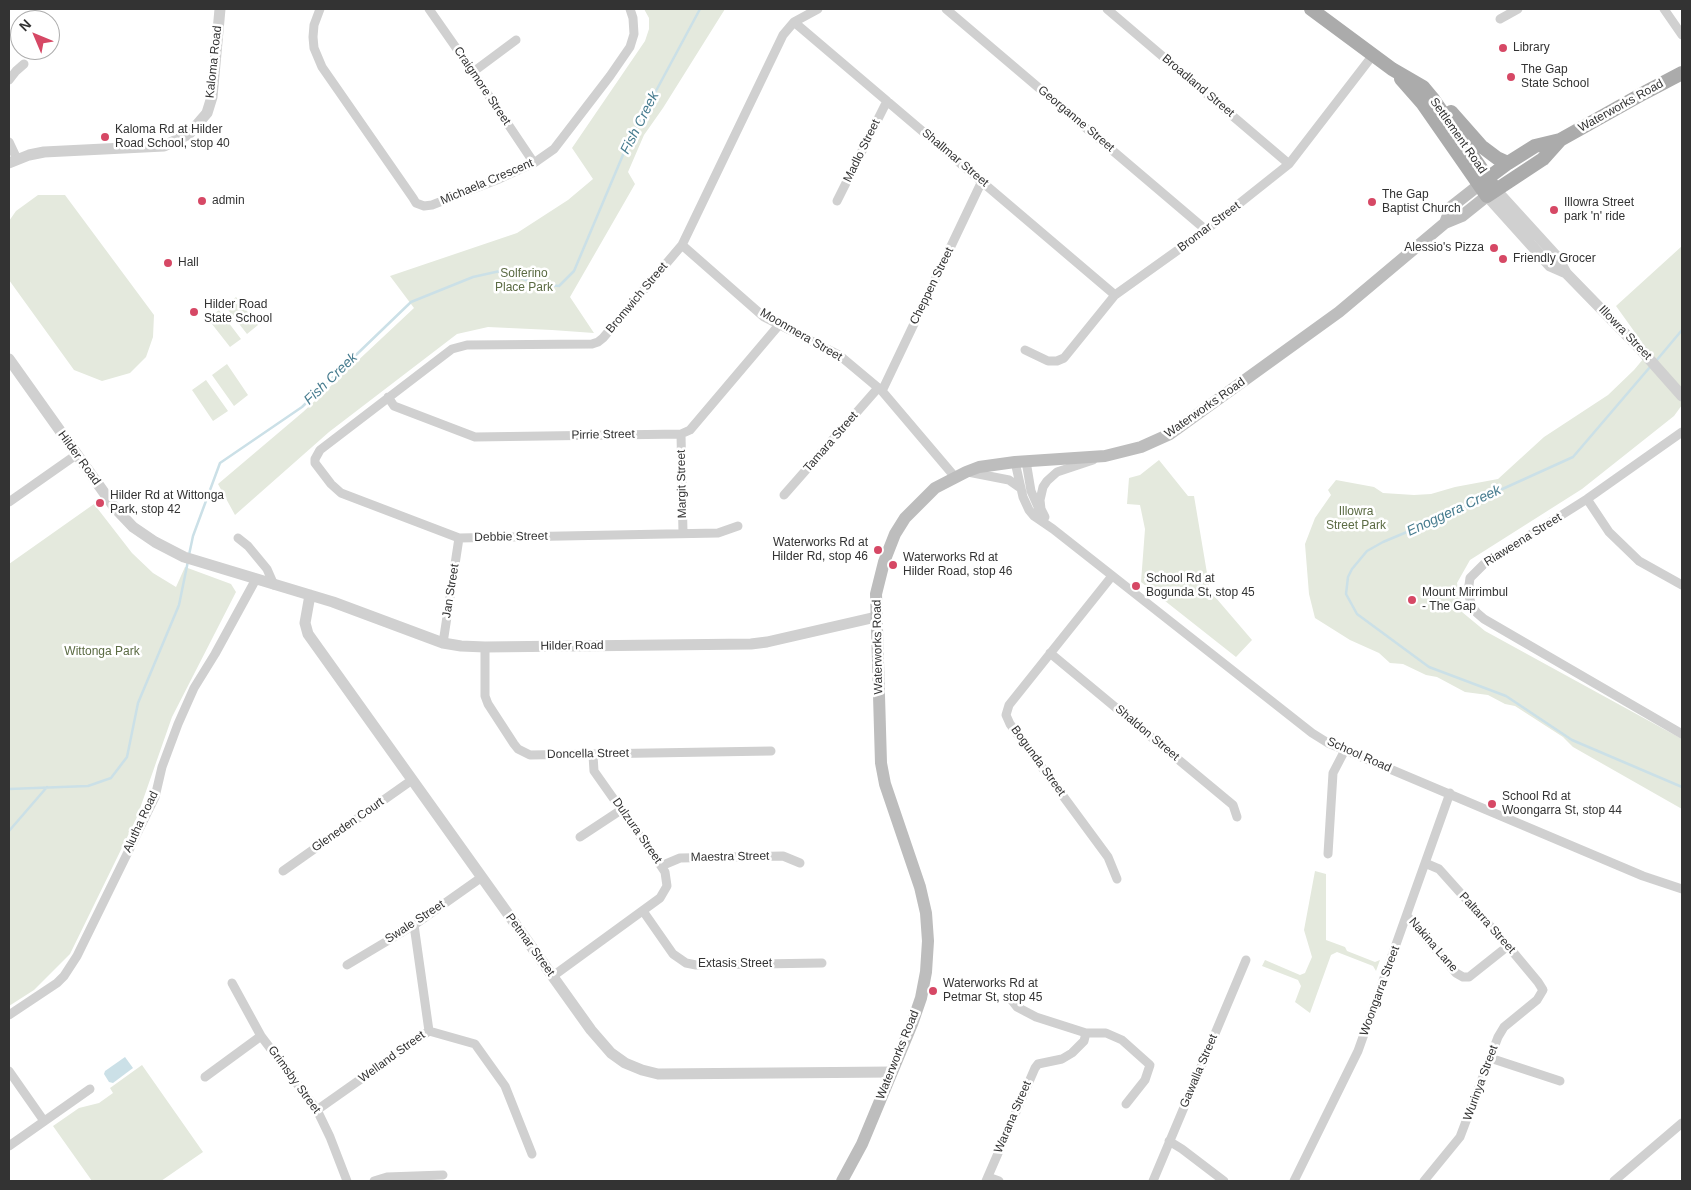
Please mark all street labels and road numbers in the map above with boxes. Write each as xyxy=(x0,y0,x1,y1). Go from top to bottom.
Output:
street label: Kaloma Road xyxy=(203,25,225,99)
street label: Craigmore Street xyxy=(450,44,514,128)
street label: Broadland Street xyxy=(1159,52,1237,120)
street label: Waterworks Road xyxy=(1576,77,1666,135)
street label: Georganne Street xyxy=(1035,83,1117,155)
street label: Settlement Road xyxy=(1426,95,1490,177)
street label: Madlo Street xyxy=(841,117,883,185)
street label: Shallmar Street xyxy=(919,126,991,190)
street label: Michaela Crescent xyxy=(438,156,536,208)
street label: Bromar Street xyxy=(1175,199,1243,255)
street label: Cheppen Street xyxy=(907,245,957,327)
street label: Bromwich Street xyxy=(603,260,671,336)
street label: Illowra Street xyxy=(1595,303,1655,363)
street label: Moonmera Street xyxy=(757,306,845,364)
street label: Waterworks Road xyxy=(1162,375,1248,441)
street label: Tamara Street xyxy=(801,409,861,475)
street label: Pirrie Street xyxy=(571,427,635,443)
street label: Hilder Road xyxy=(55,428,103,488)
street label: Margit Street xyxy=(674,450,690,518)
street label: Riaweena Street xyxy=(1482,510,1564,570)
street label: Debbie Street xyxy=(474,529,548,545)
street label: Jan Street xyxy=(440,563,462,619)
street label: Waterworks Road xyxy=(870,599,886,695)
street label: Hilder Road xyxy=(540,638,604,654)
street label: Shaldon Street xyxy=(1112,702,1182,764)
street label: Bogunda Street xyxy=(1008,723,1068,799)
street label: School Road xyxy=(1325,734,1393,776)
street label: Doncella Street xyxy=(547,746,629,762)
street label: Alutha Road xyxy=(121,789,161,855)
street label: Gleneden Court xyxy=(309,795,387,855)
street label: Dulzura Street xyxy=(609,795,665,867)
street label: Maestra Street xyxy=(691,849,769,865)
street label: Paltarra Street xyxy=(1456,889,1518,957)
street label: Swale Street xyxy=(383,897,447,947)
street label: Petmar Street xyxy=(502,911,558,979)
street label: Nakina Lane xyxy=(1405,915,1461,975)
street label: Woongarra Street xyxy=(1357,944,1403,1038)
street label: Extasis Street xyxy=(698,957,772,971)
street label: Waterworks Road xyxy=(874,1008,922,1102)
street label: Welland Street xyxy=(356,1028,428,1086)
street label: Gawalla Street xyxy=(1177,1032,1221,1110)
street label: Grimsby Street xyxy=(265,1043,323,1117)
street label: Wurinya Street xyxy=(1461,1043,1501,1123)
street label: Warana Street xyxy=(991,1079,1035,1155)

